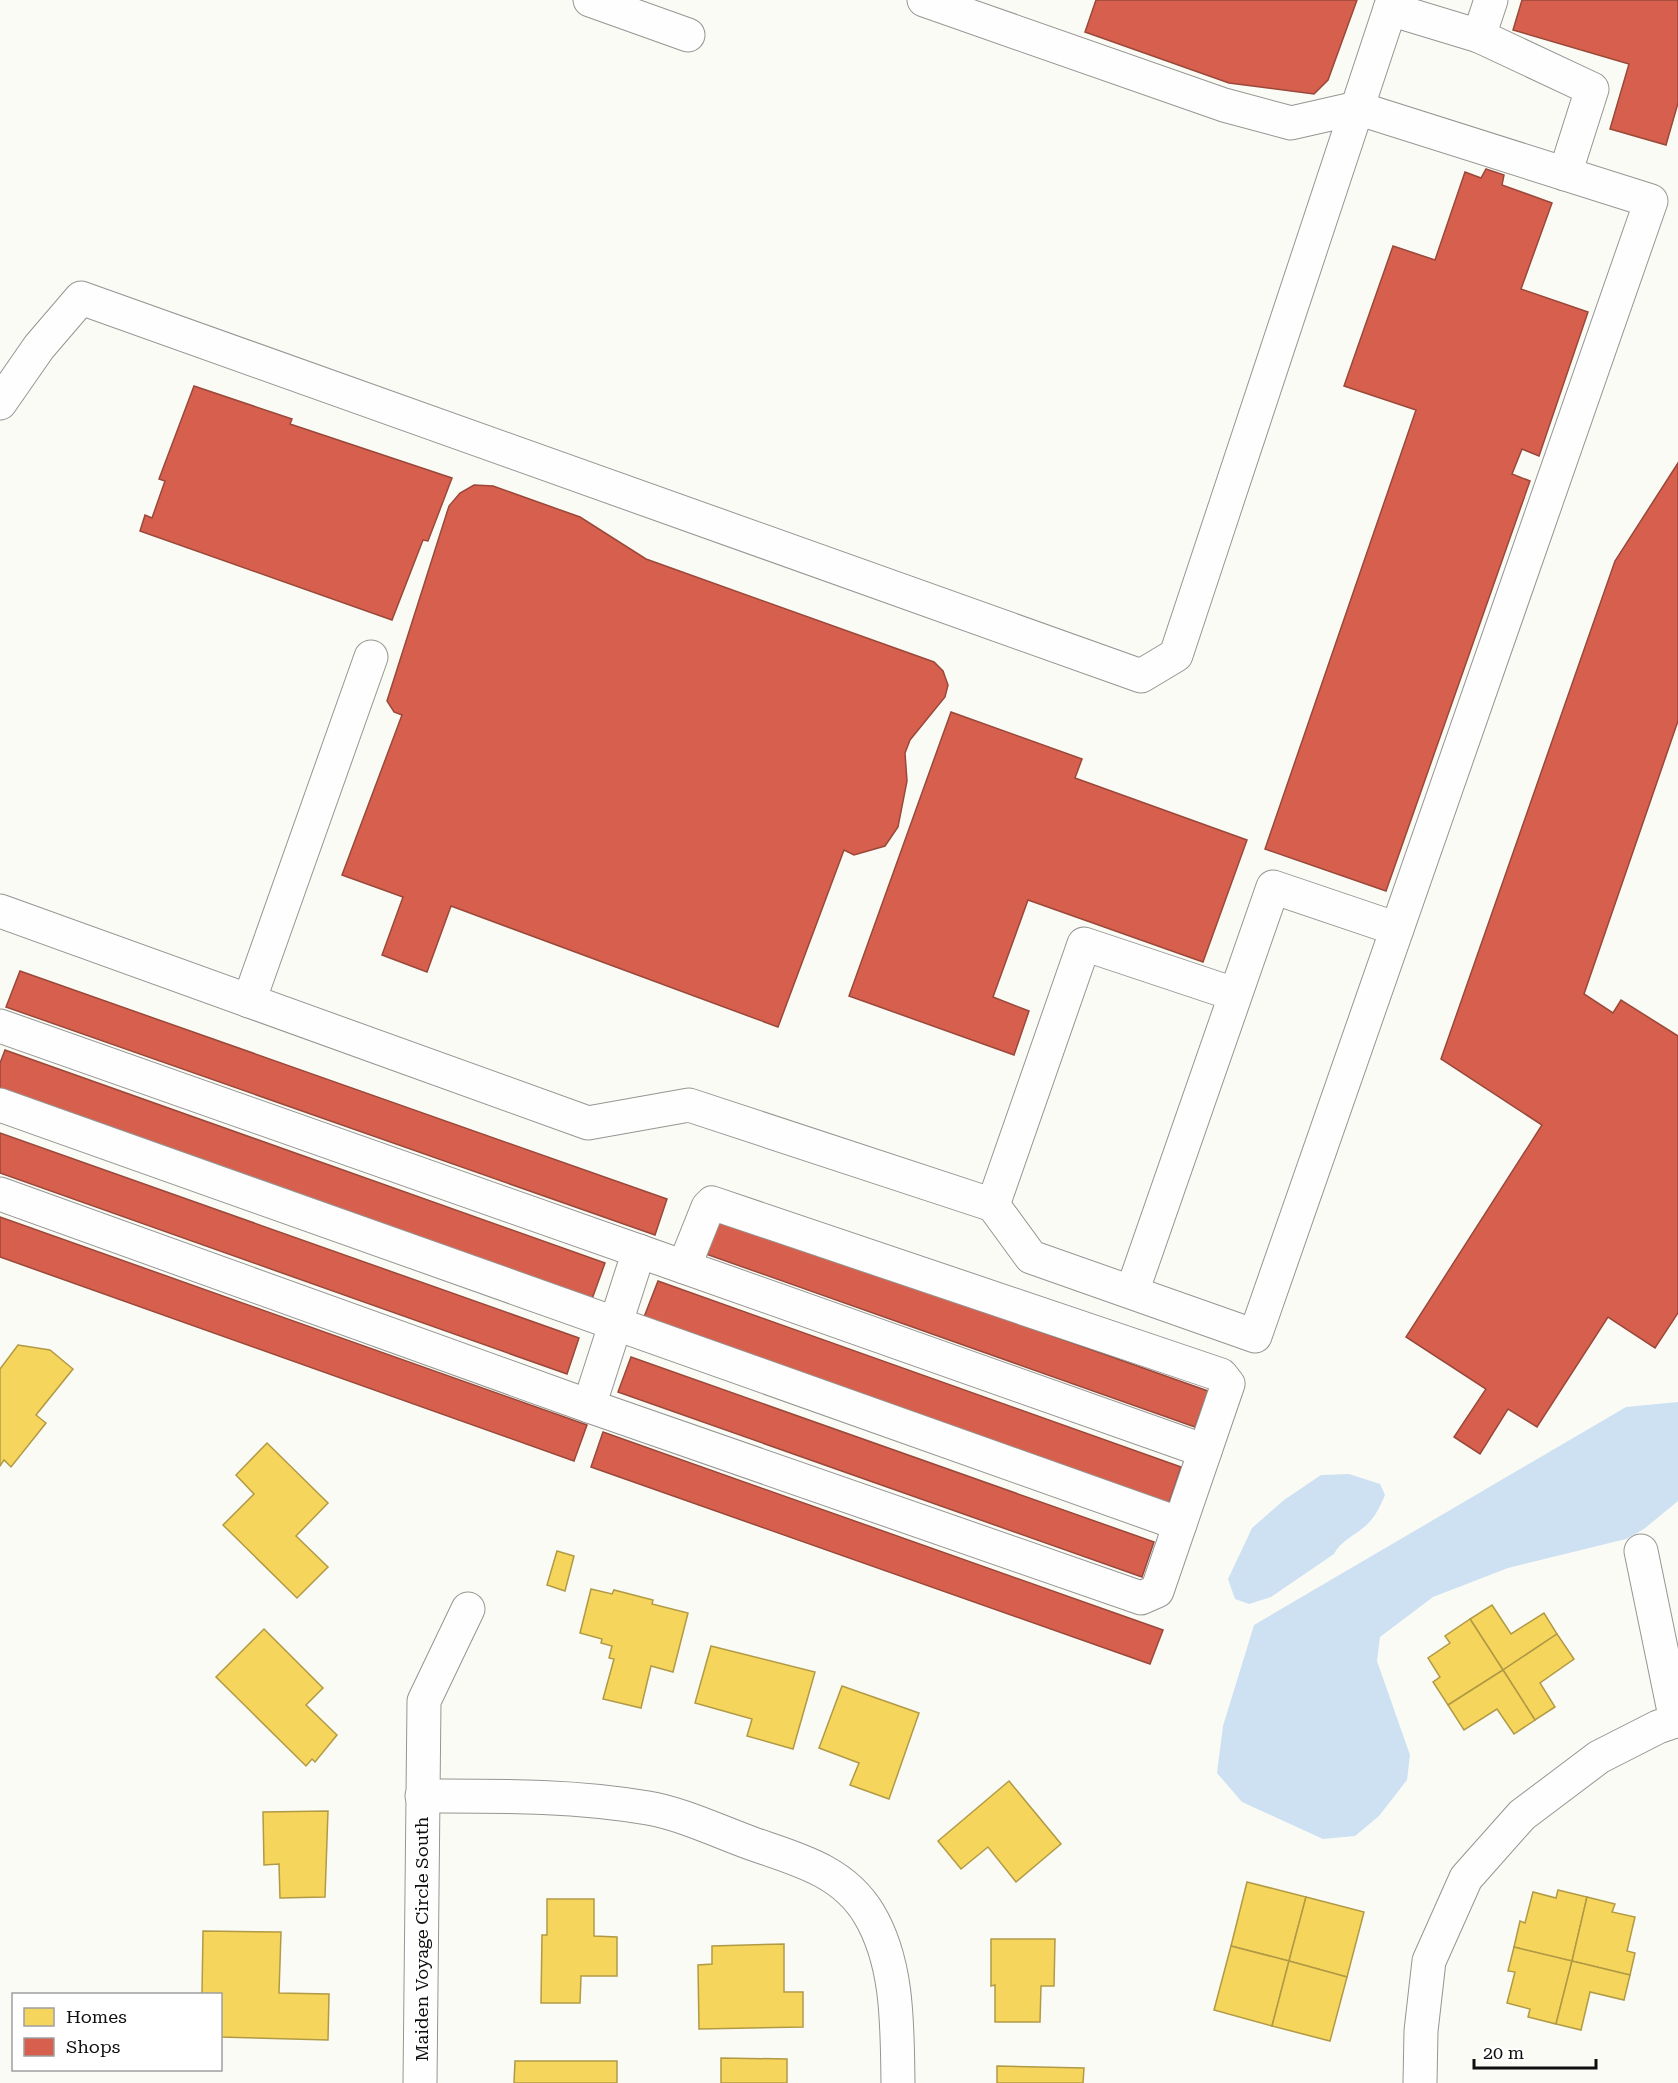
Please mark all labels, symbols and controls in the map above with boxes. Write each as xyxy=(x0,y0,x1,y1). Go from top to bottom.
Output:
street label: Maiden Voyage Circle South xyxy=(411,1816,432,2061)
legend xyxy=(12,1993,222,2071)
text: Homes xyxy=(66,2006,127,2027)
scale bar xyxy=(1474,2032,1596,2070)
text: Shops xyxy=(66,2036,120,2057)
text: 20 m xyxy=(1483,2042,1524,2063)

